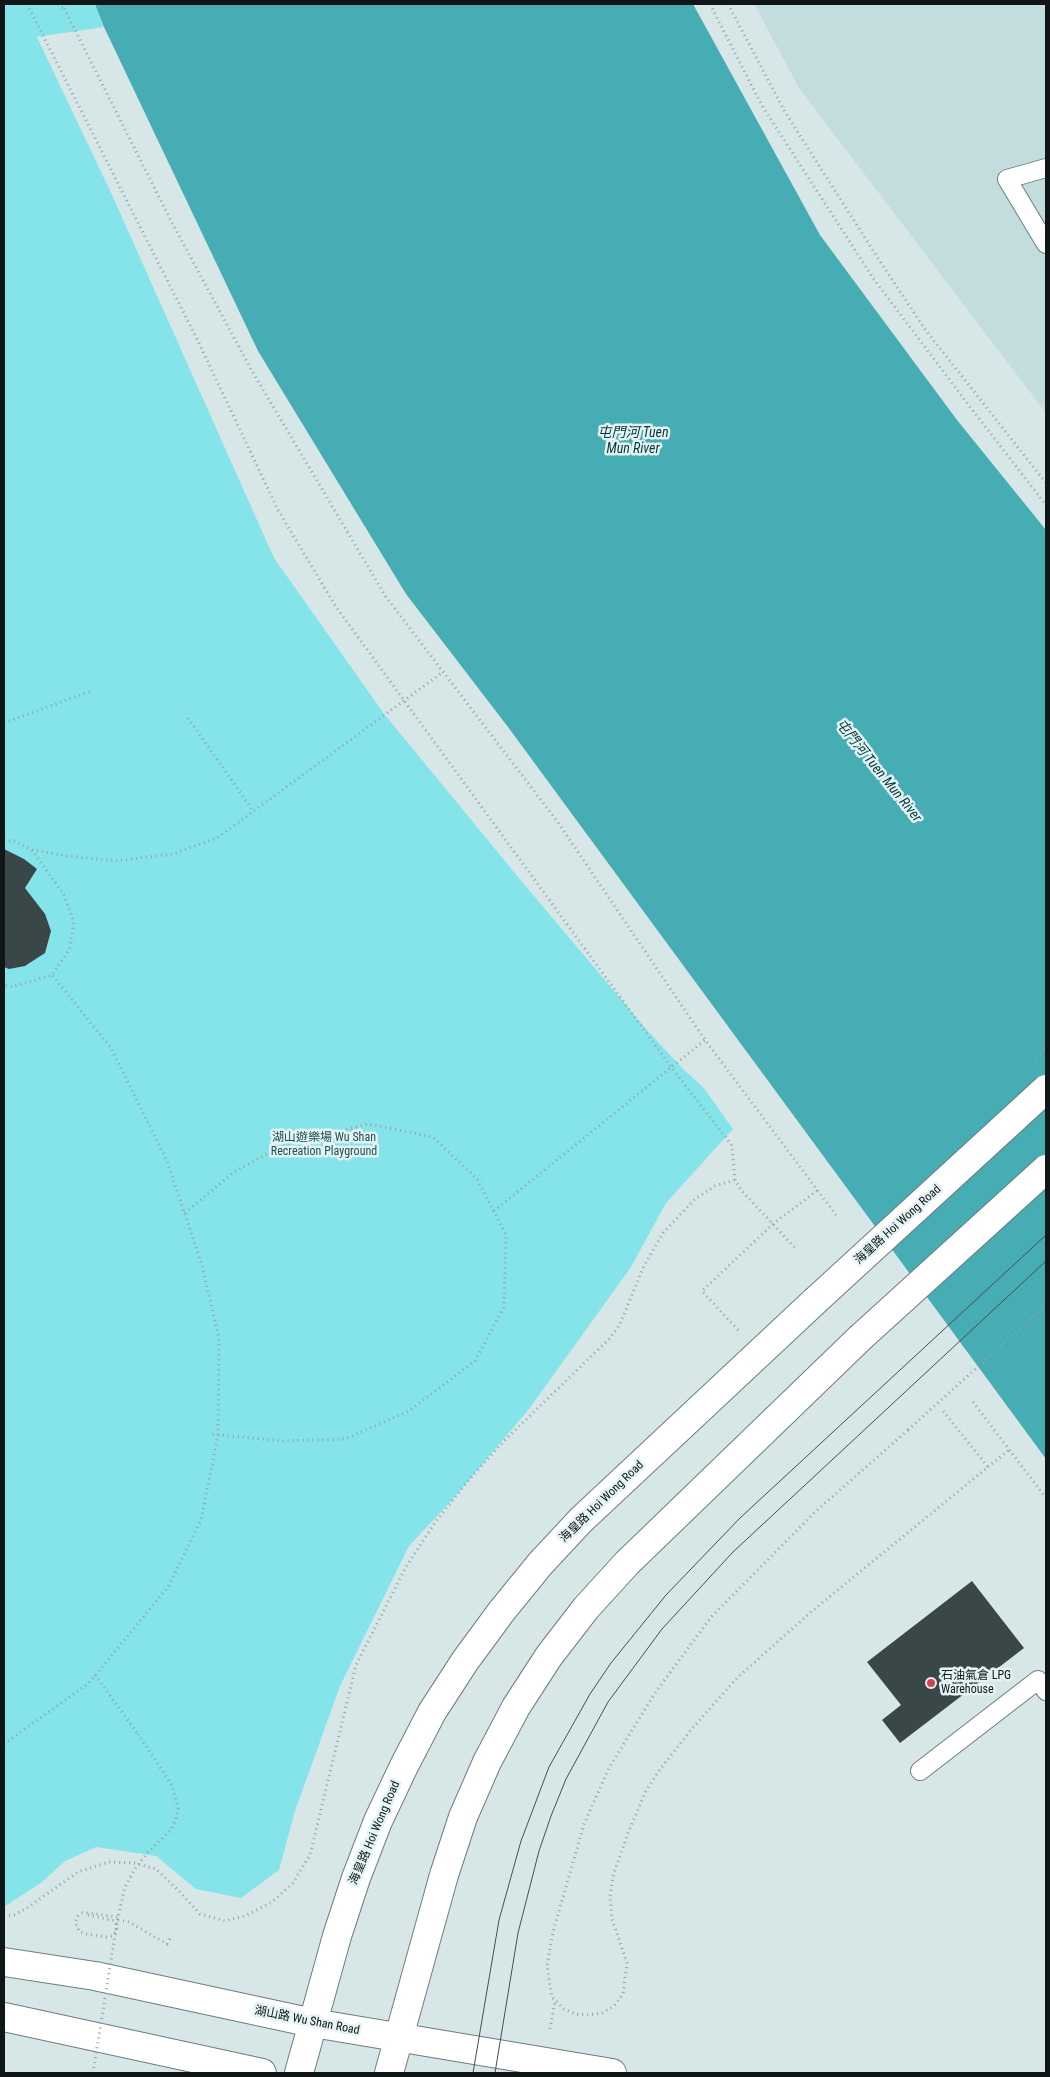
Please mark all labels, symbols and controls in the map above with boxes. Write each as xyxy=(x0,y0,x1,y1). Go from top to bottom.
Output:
water label: 屯門河 Tuen Mun River xyxy=(597,425,669,458)
water label: 屯門河 Tuen Mun River xyxy=(831,716,925,826)
park label: 湖山遊樂場 Wu Shan Recreation Playground xyxy=(271,1131,377,1159)
street label: 海皇路 Hoi Wong Road xyxy=(852,1182,944,1268)
street label: 海皇路 Hoi Wong Road xyxy=(557,1458,647,1546)
place label: 石油氣倉 LPG Warehouse xyxy=(941,1669,1011,1697)
marker: 石油氣倉 LPG Warehouse xyxy=(925,1677,937,1689)
street label: 海皇路 Hoi Wong Road xyxy=(347,1779,403,1887)
street label: 湖山路 Wu Shan Road xyxy=(253,2004,361,2038)

